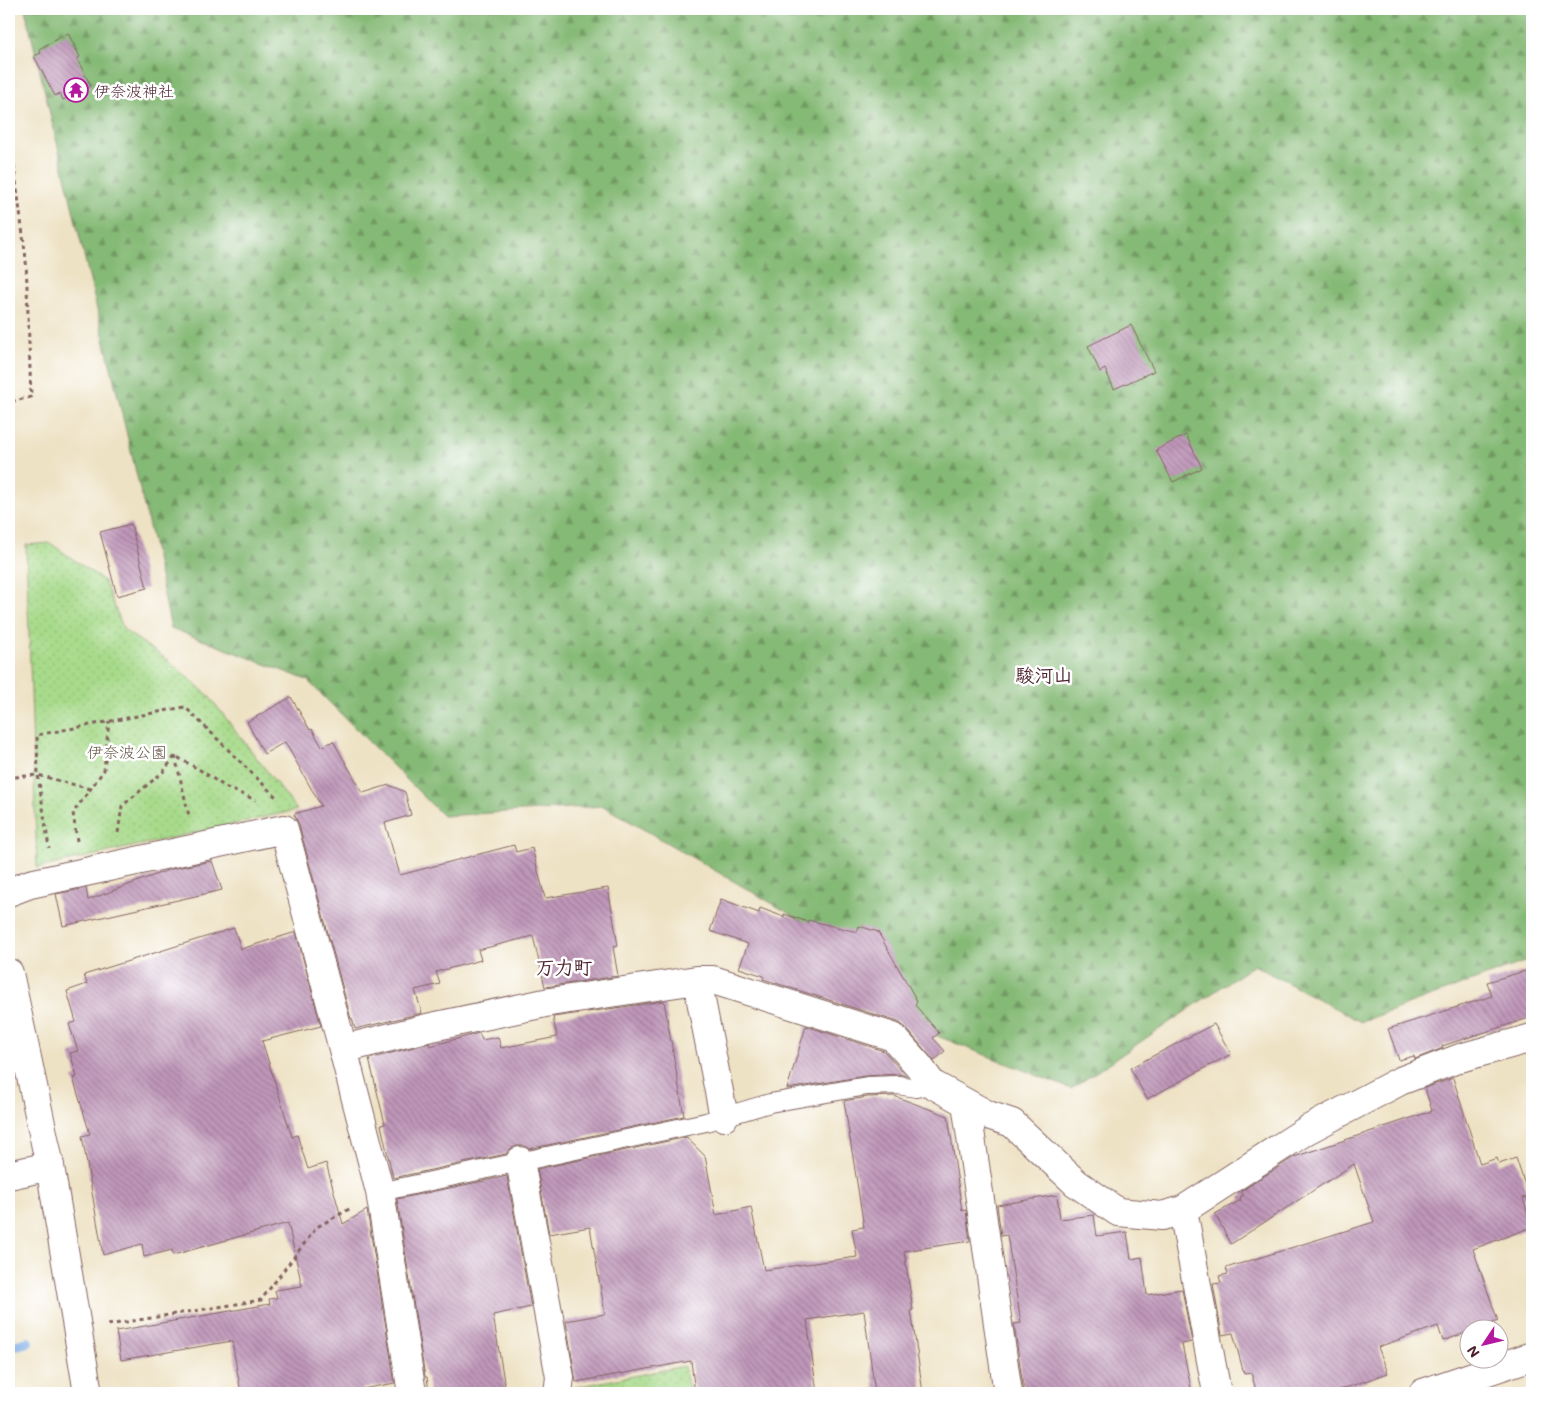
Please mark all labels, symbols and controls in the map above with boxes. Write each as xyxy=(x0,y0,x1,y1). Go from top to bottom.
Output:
temple icon: 伊奈波神社 xyxy=(63,77,89,103)
place label: 伊奈波神社 xyxy=(94,80,174,101)
district label: 駿河山 xyxy=(1015,662,1073,687)
park label: 伊奈波公園 xyxy=(87,741,167,762)
district label: 万力町 xyxy=(535,954,593,979)
north arrow xyxy=(1458,1320,1508,1370)
text: N xyxy=(1462,1342,1484,1362)

